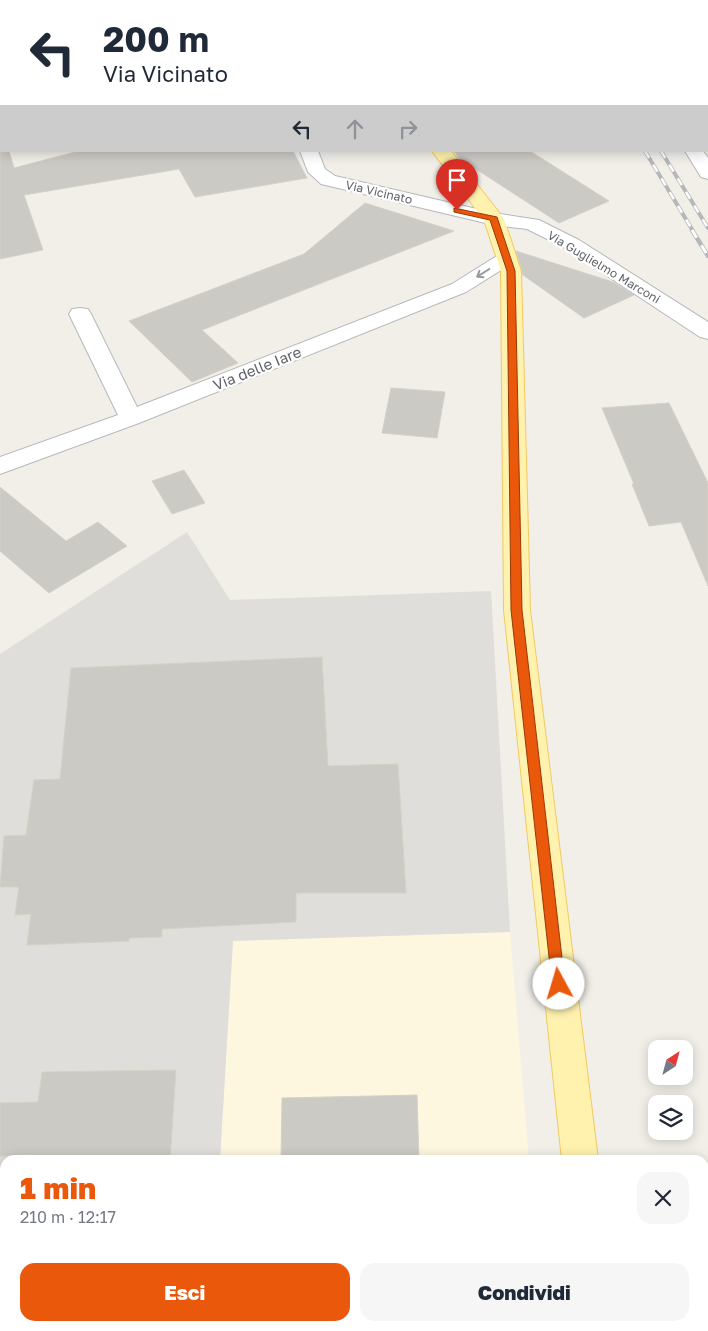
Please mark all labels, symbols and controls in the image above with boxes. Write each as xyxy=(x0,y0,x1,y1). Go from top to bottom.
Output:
text: 200 m xyxy=(103,18,209,60)
icon: left xyxy=(20,20,85,85)
text: Via Vicinato xyxy=(103,60,228,87)
icon: left xyxy=(288,115,316,143)
icon: ahead xyxy=(341,115,369,143)
icon: right xyxy=(394,115,422,143)
pin xyxy=(436,159,478,210)
icon: arrive xyxy=(443,166,471,194)
street label: Via Vicinato xyxy=(344,177,414,207)
street label: Via Guglielmo Marconi xyxy=(545,227,663,307)
one-way arrow xyxy=(477,268,491,278)
street label: Via delle Iare xyxy=(210,342,304,394)
position arrow xyxy=(532,957,584,1009)
north arrow xyxy=(648,1040,692,1085)
map controls xyxy=(648,1040,693,1140)
button: layers xyxy=(648,1095,693,1140)
text: 1 min xyxy=(20,1170,96,1206)
button: close xyxy=(637,1172,689,1224)
text: 210 m · 12:17 xyxy=(20,1207,116,1227)
button: Esci xyxy=(20,1263,350,1321)
button: Condividi xyxy=(360,1263,689,1321)

